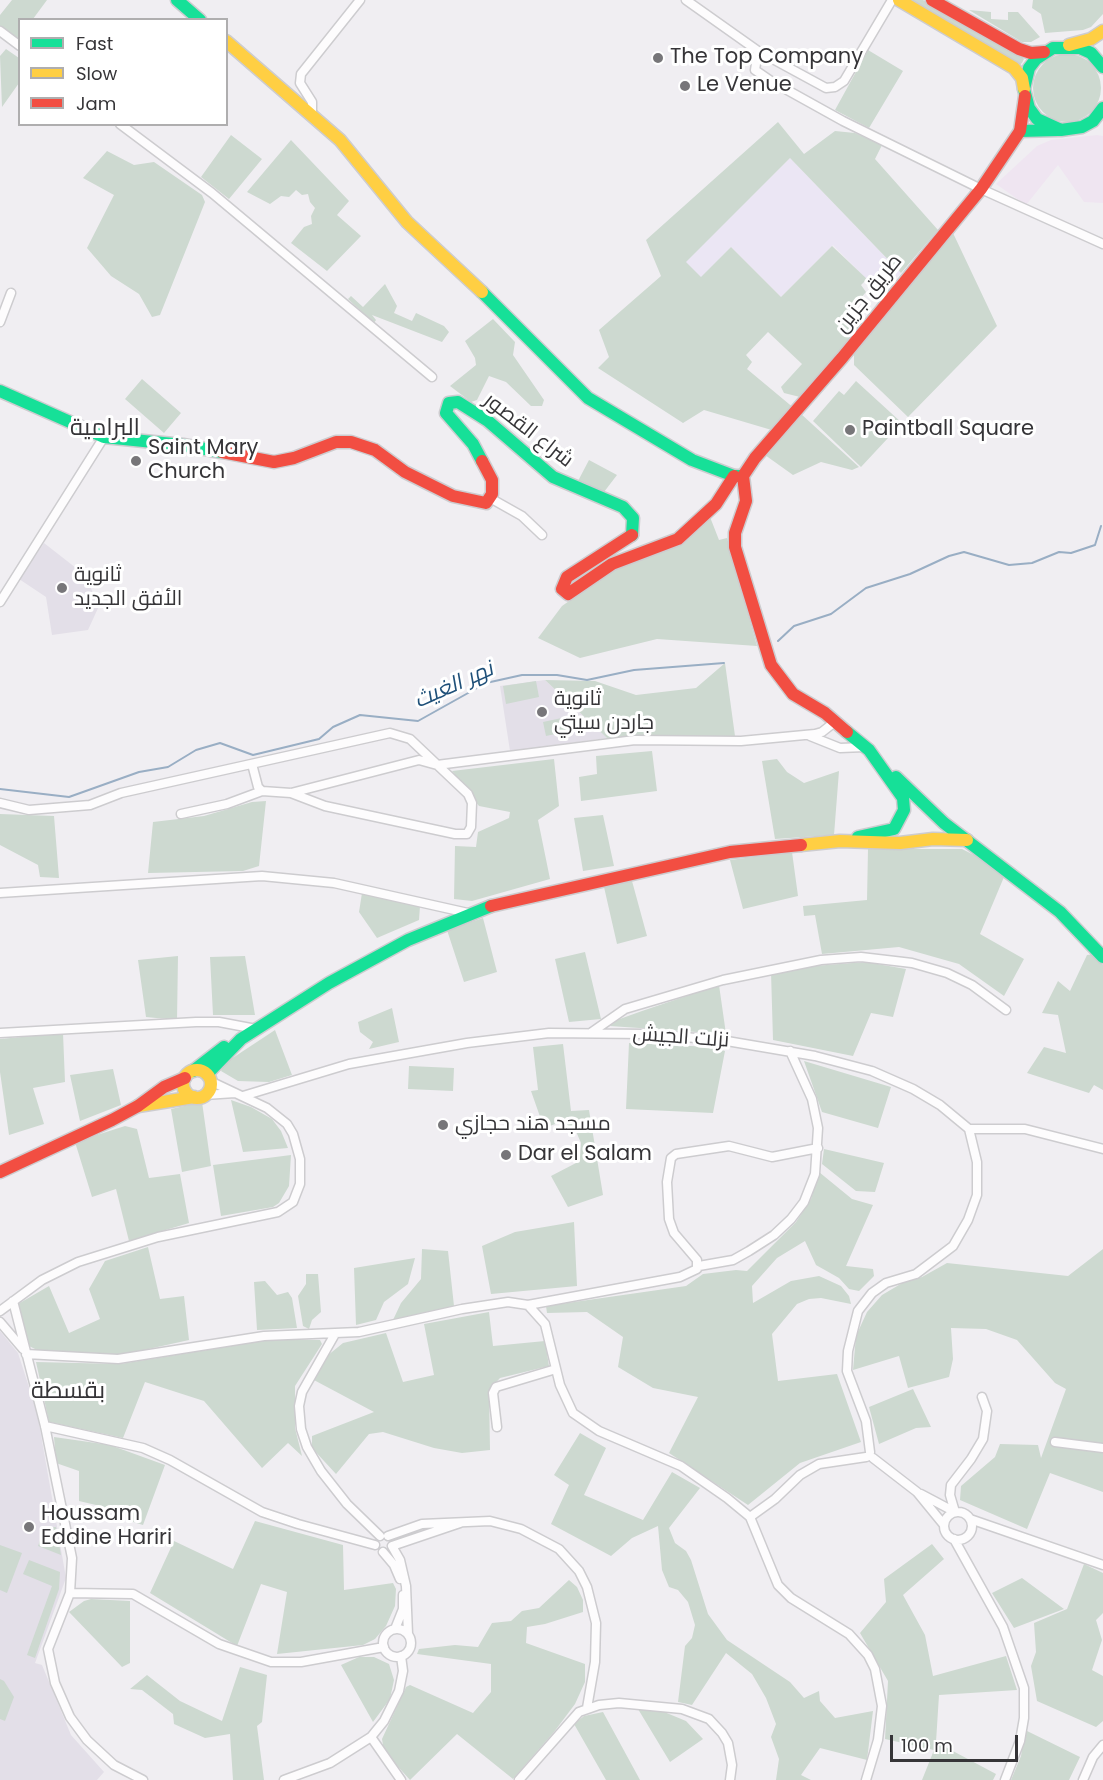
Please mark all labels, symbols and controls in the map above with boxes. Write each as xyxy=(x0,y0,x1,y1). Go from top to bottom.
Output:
legend xyxy=(18,18,228,126)
text: Fast xyxy=(76,31,113,56)
place label: The Top Company xyxy=(670,45,863,71)
marker: The Top Company xyxy=(651,51,665,65)
text: Slow xyxy=(76,61,117,86)
place label: Le Venue xyxy=(697,73,792,99)
marker: Le Venue xyxy=(678,79,692,93)
text: Jam xyxy=(76,91,116,116)
street label: طريق جزين xyxy=(830,250,908,338)
street label: شراع القصور xyxy=(478,388,578,474)
district label: البرامية xyxy=(70,415,140,443)
place label: Paintball Square xyxy=(862,417,1034,443)
marker: Paintball Square xyxy=(843,423,857,437)
place label: Saint Mary Church xyxy=(148,436,258,486)
marker: Saint Mary Church xyxy=(129,454,143,468)
place label: ثانوية الأفق الجديد xyxy=(74,563,182,613)
marker: ثانوية الأفق الجديد xyxy=(55,581,69,595)
water label: نهر الغيث xyxy=(410,657,498,715)
place label: ثانوية جاردن سيتي xyxy=(554,687,654,737)
marker: ثانوية جاردن سيتي xyxy=(535,705,549,719)
street label: نزلت الجيش xyxy=(632,1022,730,1054)
place label: مسجد هند حجازي xyxy=(455,1112,611,1138)
marker: مسجد هند حجازي xyxy=(436,1118,450,1132)
place label: Dar el Salam xyxy=(518,1142,652,1168)
marker: Dar el Salam xyxy=(499,1148,513,1162)
district label: بقسطة xyxy=(31,1378,105,1406)
place label: Houssam Eddine Hariri xyxy=(41,1502,172,1552)
marker: Houssam Eddine Hariri xyxy=(22,1520,36,1534)
scale bar xyxy=(893,1723,1020,1761)
text: 100 m xyxy=(901,1733,953,1758)

